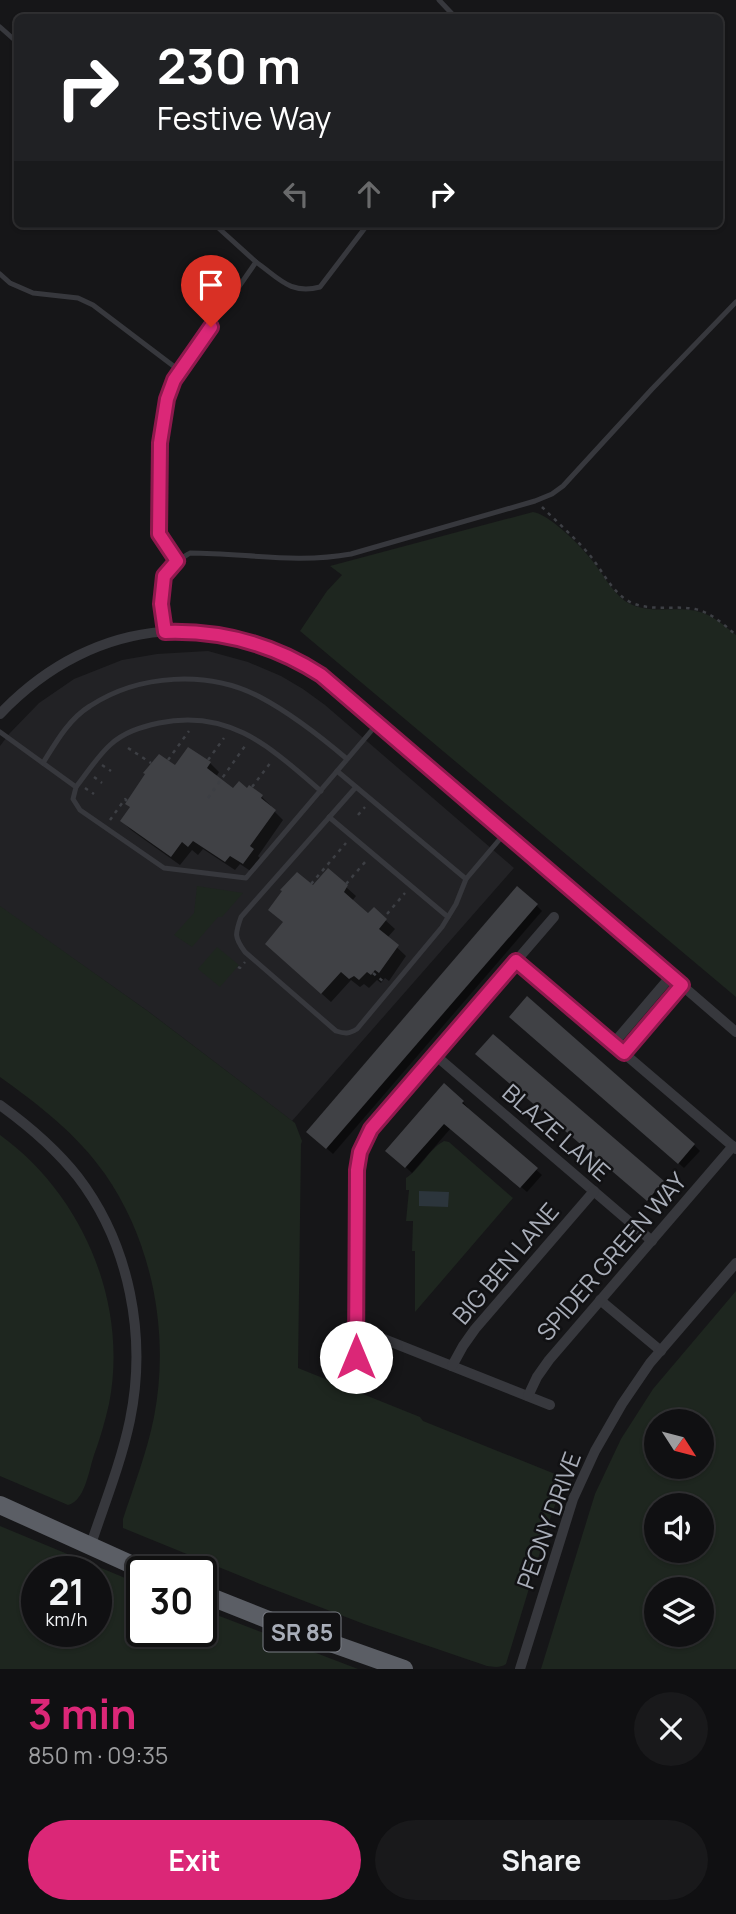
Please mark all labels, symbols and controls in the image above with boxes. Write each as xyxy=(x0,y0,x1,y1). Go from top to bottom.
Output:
text: 230 m xyxy=(157,32,301,99)
icon: right xyxy=(42,42,133,133)
text: Festive Way xyxy=(157,96,331,140)
icon: left xyxy=(277,175,315,213)
icon: ahead xyxy=(350,175,388,213)
icon: right xyxy=(423,175,461,213)
pin xyxy=(181,255,241,327)
icon: arrive xyxy=(192,266,230,304)
street label: BLAZE LANE xyxy=(496,1076,618,1188)
street label: SPIDER GREEN WAY xyxy=(529,1164,694,1347)
street label: BIG BEN LANE xyxy=(444,1195,566,1331)
position arrow xyxy=(319,1320,393,1394)
north arrow xyxy=(644,1409,714,1479)
map controls xyxy=(644,1409,714,1647)
street label: PEONY DRIVE xyxy=(508,1447,588,1593)
button: sound xyxy=(644,1493,714,1563)
speed limit sign: 30 xyxy=(126,1556,217,1647)
text: 21 xyxy=(48,1568,85,1616)
button: layers xyxy=(644,1577,714,1647)
text: km/h xyxy=(46,1607,87,1631)
road number: SR 85 xyxy=(264,1612,340,1652)
text: 3 min xyxy=(28,1684,137,1742)
button: close xyxy=(634,1692,708,1766)
text: 850 m · 09:35 xyxy=(28,1739,168,1771)
button: Exit xyxy=(28,1820,361,1900)
button: Share xyxy=(375,1820,708,1900)

